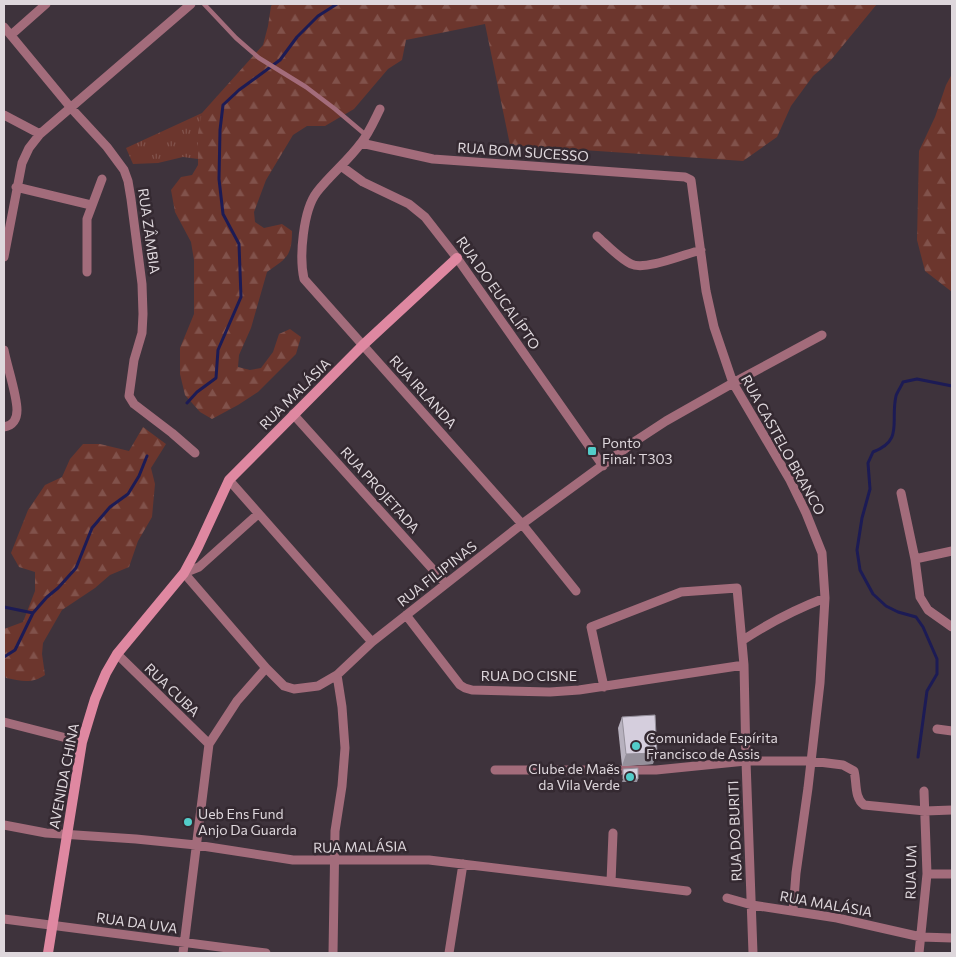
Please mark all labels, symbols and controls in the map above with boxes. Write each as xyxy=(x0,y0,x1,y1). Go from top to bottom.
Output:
street label: RUA BOM SUCESSO xyxy=(457,138,589,165)
street label: RUA ZÂMBIA xyxy=(135,187,164,275)
street label: RUA DO EUCALÍPTO xyxy=(453,233,544,353)
street label: RUA IRLANDA xyxy=(386,352,461,432)
street label: RUA MALÁSIA xyxy=(255,354,334,433)
street label: RUA CASTELO BRANCO xyxy=(738,372,829,518)
place label: Ponto Final: T303 xyxy=(602,434,673,467)
street label: RUA PROJETADA xyxy=(337,443,424,536)
marker: Ponto Final: T303 xyxy=(586,445,598,457)
street label: RUA FILIPINAS xyxy=(394,537,480,610)
street label: RUA CUBA xyxy=(141,659,204,720)
street label: RUA DO CISNE xyxy=(481,667,577,684)
street label: AVENIDA CHINA xyxy=(45,721,82,830)
place label: Comunidade Espírita Francisco de Assis xyxy=(646,729,778,762)
marker: Comunidade Espírita Francisco de Assis xyxy=(630,740,642,752)
place label: Clube de Maẽs da Vila Verde xyxy=(528,760,620,793)
marker: Clube de Maẽs da Vila Verde xyxy=(624,771,636,783)
street label: RUA DO BURITI xyxy=(724,780,745,882)
place label: Ueb Ens Fund Anjo Da Guarda xyxy=(198,805,297,838)
marker: Ueb Ens Fund Anjo Da Guarda xyxy=(182,816,194,828)
street label: RUA MALÁSIA xyxy=(313,837,407,856)
street label: RUA UM xyxy=(902,844,919,900)
street label: RUA MALÁSIA xyxy=(778,887,874,920)
street label: RUA DA UVA xyxy=(95,908,179,937)

